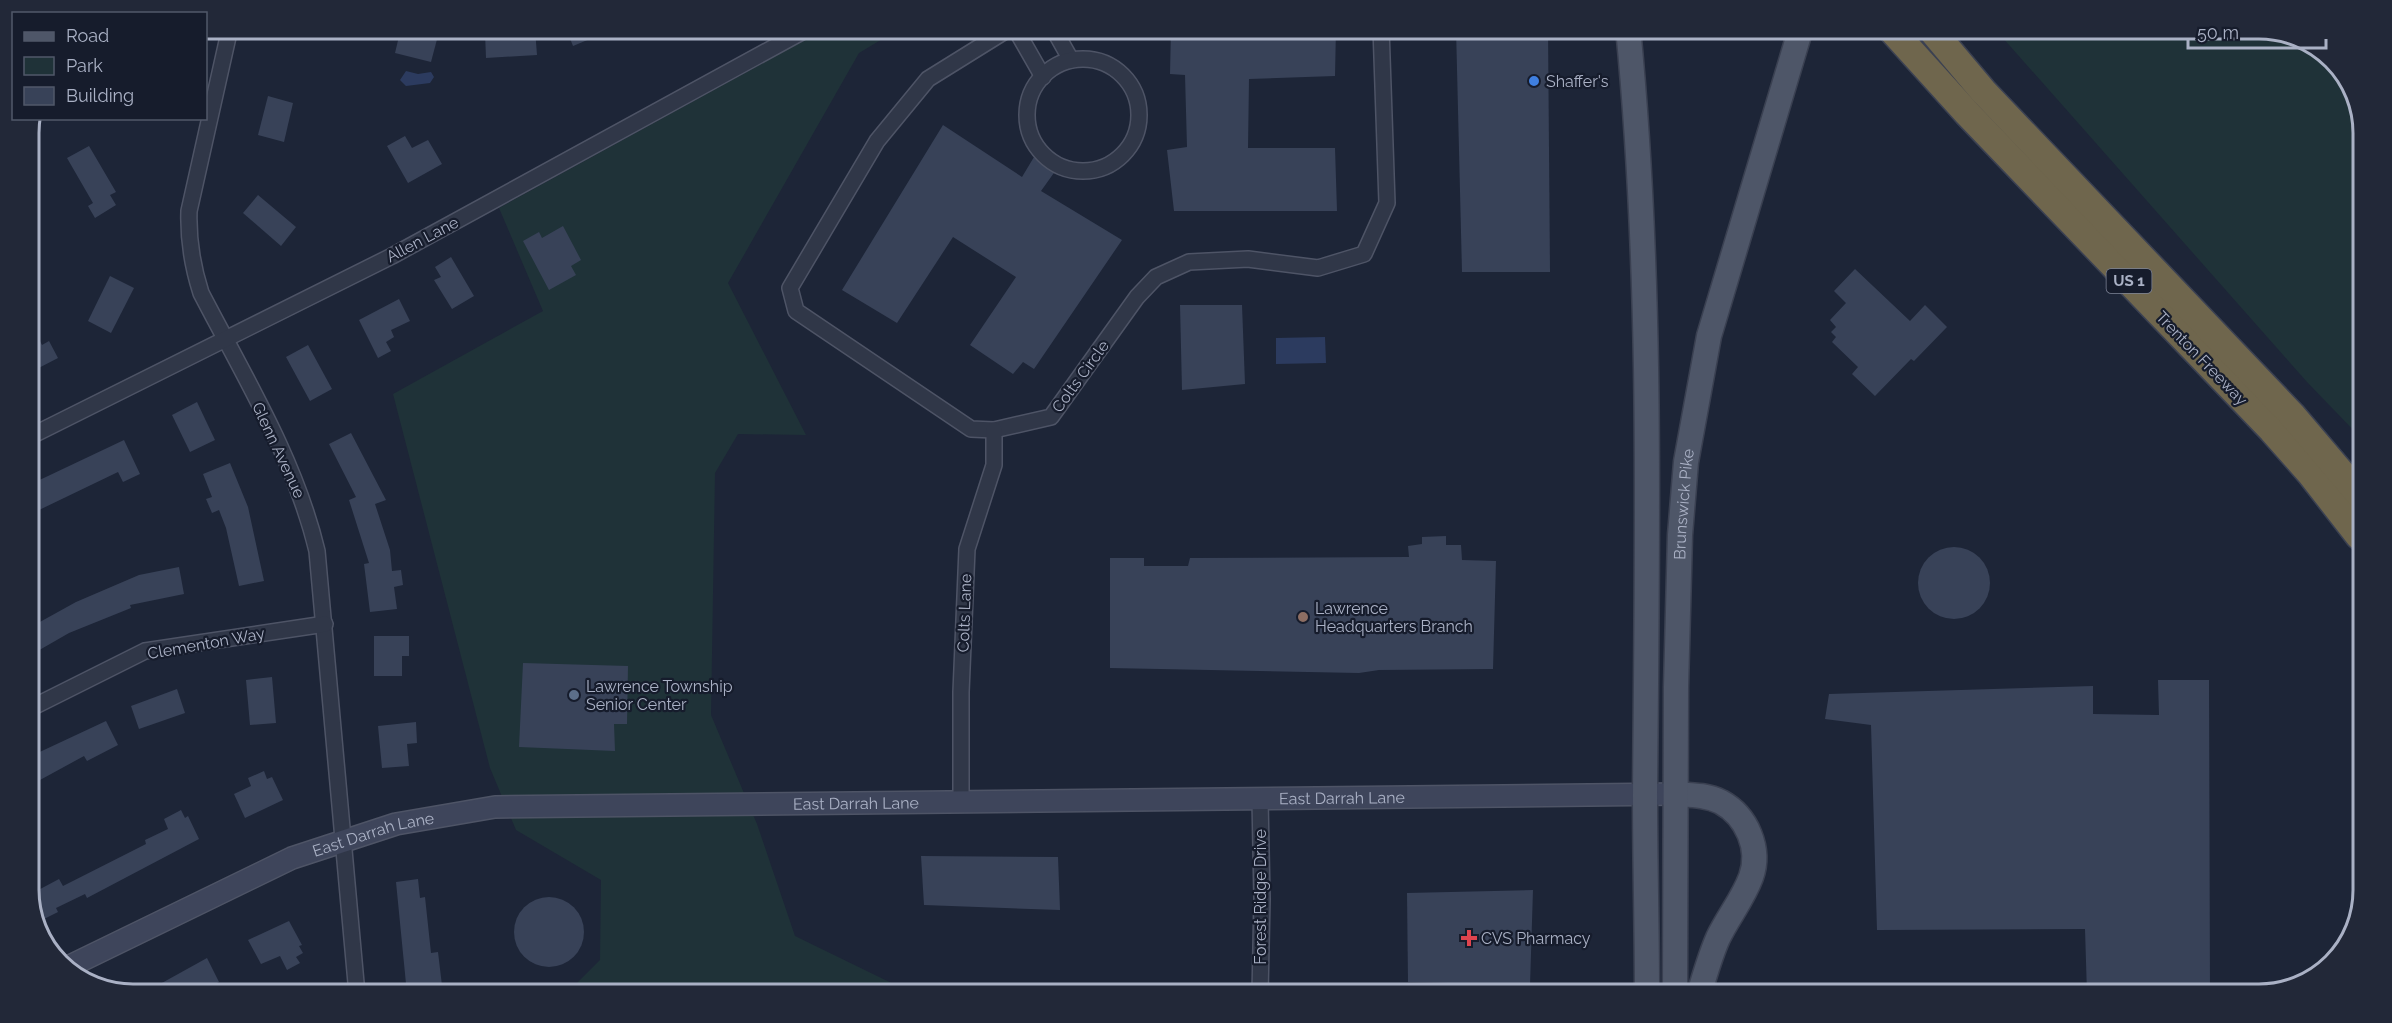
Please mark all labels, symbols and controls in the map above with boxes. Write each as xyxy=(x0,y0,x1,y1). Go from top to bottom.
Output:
legend xyxy=(12,12,207,120)
scale bar xyxy=(2188,12,2326,50)
text: 50 m xyxy=(2197,22,2239,43)
text: Road xyxy=(66,25,109,46)
text: Park xyxy=(66,55,103,76)
place label: Shaffer's xyxy=(1546,72,1609,91)
marker: Shaffer's xyxy=(1527,74,1541,88)
text: Building xyxy=(66,85,134,106)
street label: Allen Lane xyxy=(383,212,462,266)
road number: US 1 xyxy=(2106,269,2152,293)
street label: Trenton Freeway xyxy=(2152,307,2251,409)
street label: Colts Circle xyxy=(1048,337,1113,416)
street label: Glenn Avenue xyxy=(248,399,309,501)
street label: Brunswick Pike xyxy=(1670,447,1698,560)
street label: Colts Lane xyxy=(954,573,975,653)
place label: Lawrence Headquarters Branch xyxy=(1315,599,1473,636)
marker: Lawrence Headquarters Branch xyxy=(1296,610,1310,624)
street label: Clementon Way xyxy=(146,624,267,663)
place label: Lawrence Township Senior Center xyxy=(586,677,733,714)
marker: Lawrence Township Senior Center xyxy=(567,688,581,702)
street label: East Darrah Lane xyxy=(1279,788,1405,808)
street label: East Darrah Lane xyxy=(793,793,919,814)
street label: East Darrah Lane xyxy=(310,809,436,861)
street label: Forest Ridge Drive xyxy=(1251,829,1270,965)
place label: CVS Pharmacy xyxy=(1481,929,1591,948)
marker: CVS Pharmacy xyxy=(1462,931,1476,945)

